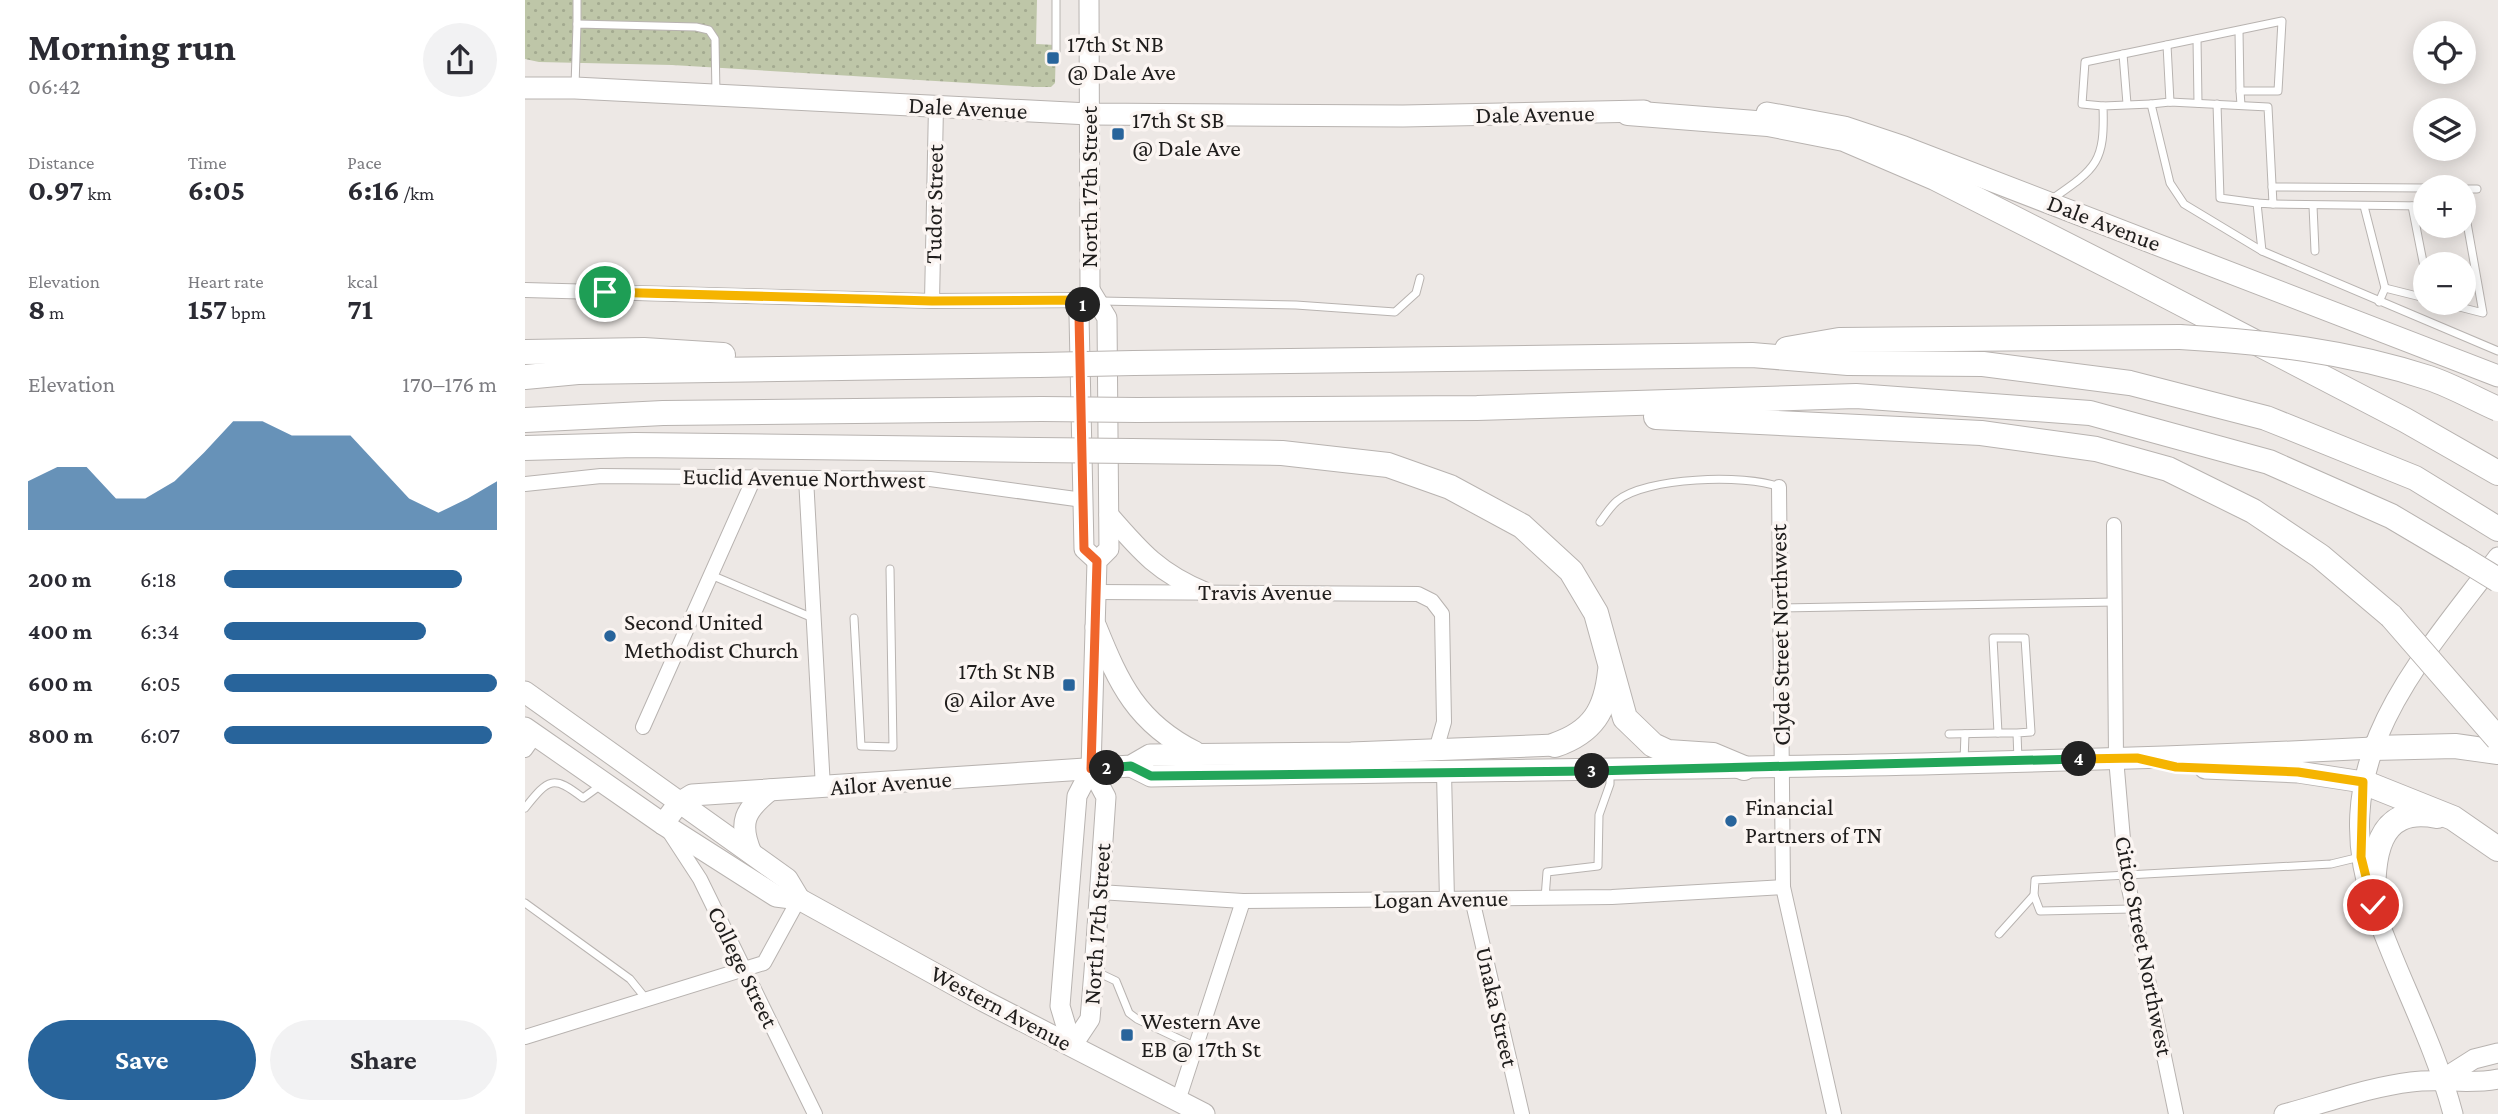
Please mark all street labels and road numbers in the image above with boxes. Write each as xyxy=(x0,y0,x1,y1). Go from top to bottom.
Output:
street label: Dale Avenue xyxy=(908,91,1028,124)
street label: Dale Avenue xyxy=(1475,99,1595,128)
street label: North 17th Street xyxy=(1075,105,1102,268)
street label: Tudor Street xyxy=(919,143,948,264)
street label: Dale Avenue xyxy=(2044,189,2165,256)
street label: Euclid Avenue Northwest xyxy=(683,462,927,493)
street label: Clyde Street Northwest xyxy=(1764,523,1795,746)
street label: Travis Avenue xyxy=(1198,578,1332,605)
street label: Ailor Avenue xyxy=(829,765,953,800)
street label: Citico Street Northwest xyxy=(2110,833,2179,1059)
street label: North 17th Street xyxy=(1077,841,1116,1006)
street label: Logan Avenue xyxy=(1373,884,1508,913)
street label: College Street xyxy=(702,902,785,1033)
street label: Unaka Street xyxy=(1471,944,1525,1071)
street label: Western Avenue xyxy=(926,959,1076,1056)

